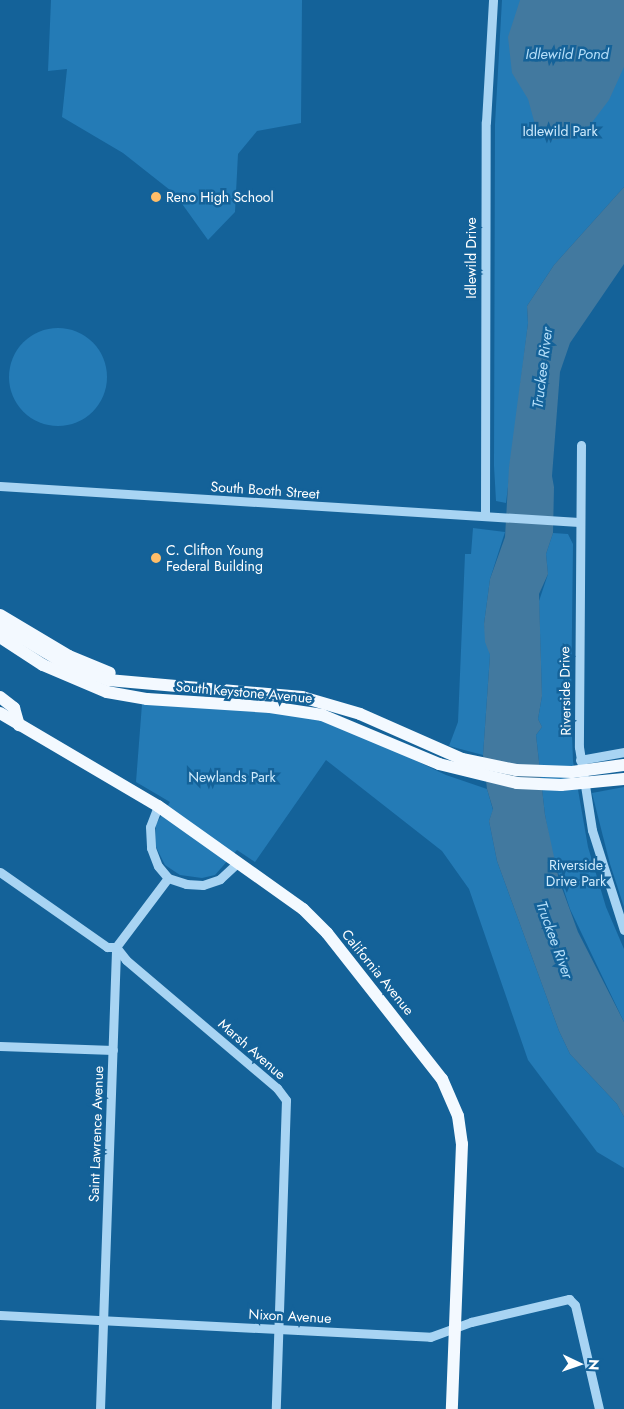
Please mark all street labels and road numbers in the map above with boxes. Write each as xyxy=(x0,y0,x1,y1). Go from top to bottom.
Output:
street label: Idlewild Drive xyxy=(463,217,479,299)
street label: South Booth Street xyxy=(210,478,320,502)
street label: Riverside Drive xyxy=(556,646,574,736)
street label: South Keystone Avenue xyxy=(175,678,313,706)
street label: California Avenue xyxy=(338,926,418,1018)
street label: Marsh Avenue xyxy=(215,1015,289,1083)
street label: Saint Lawrence Avenue xyxy=(85,1066,107,1202)
street label: Nixon Avenue xyxy=(248,1305,332,1327)

